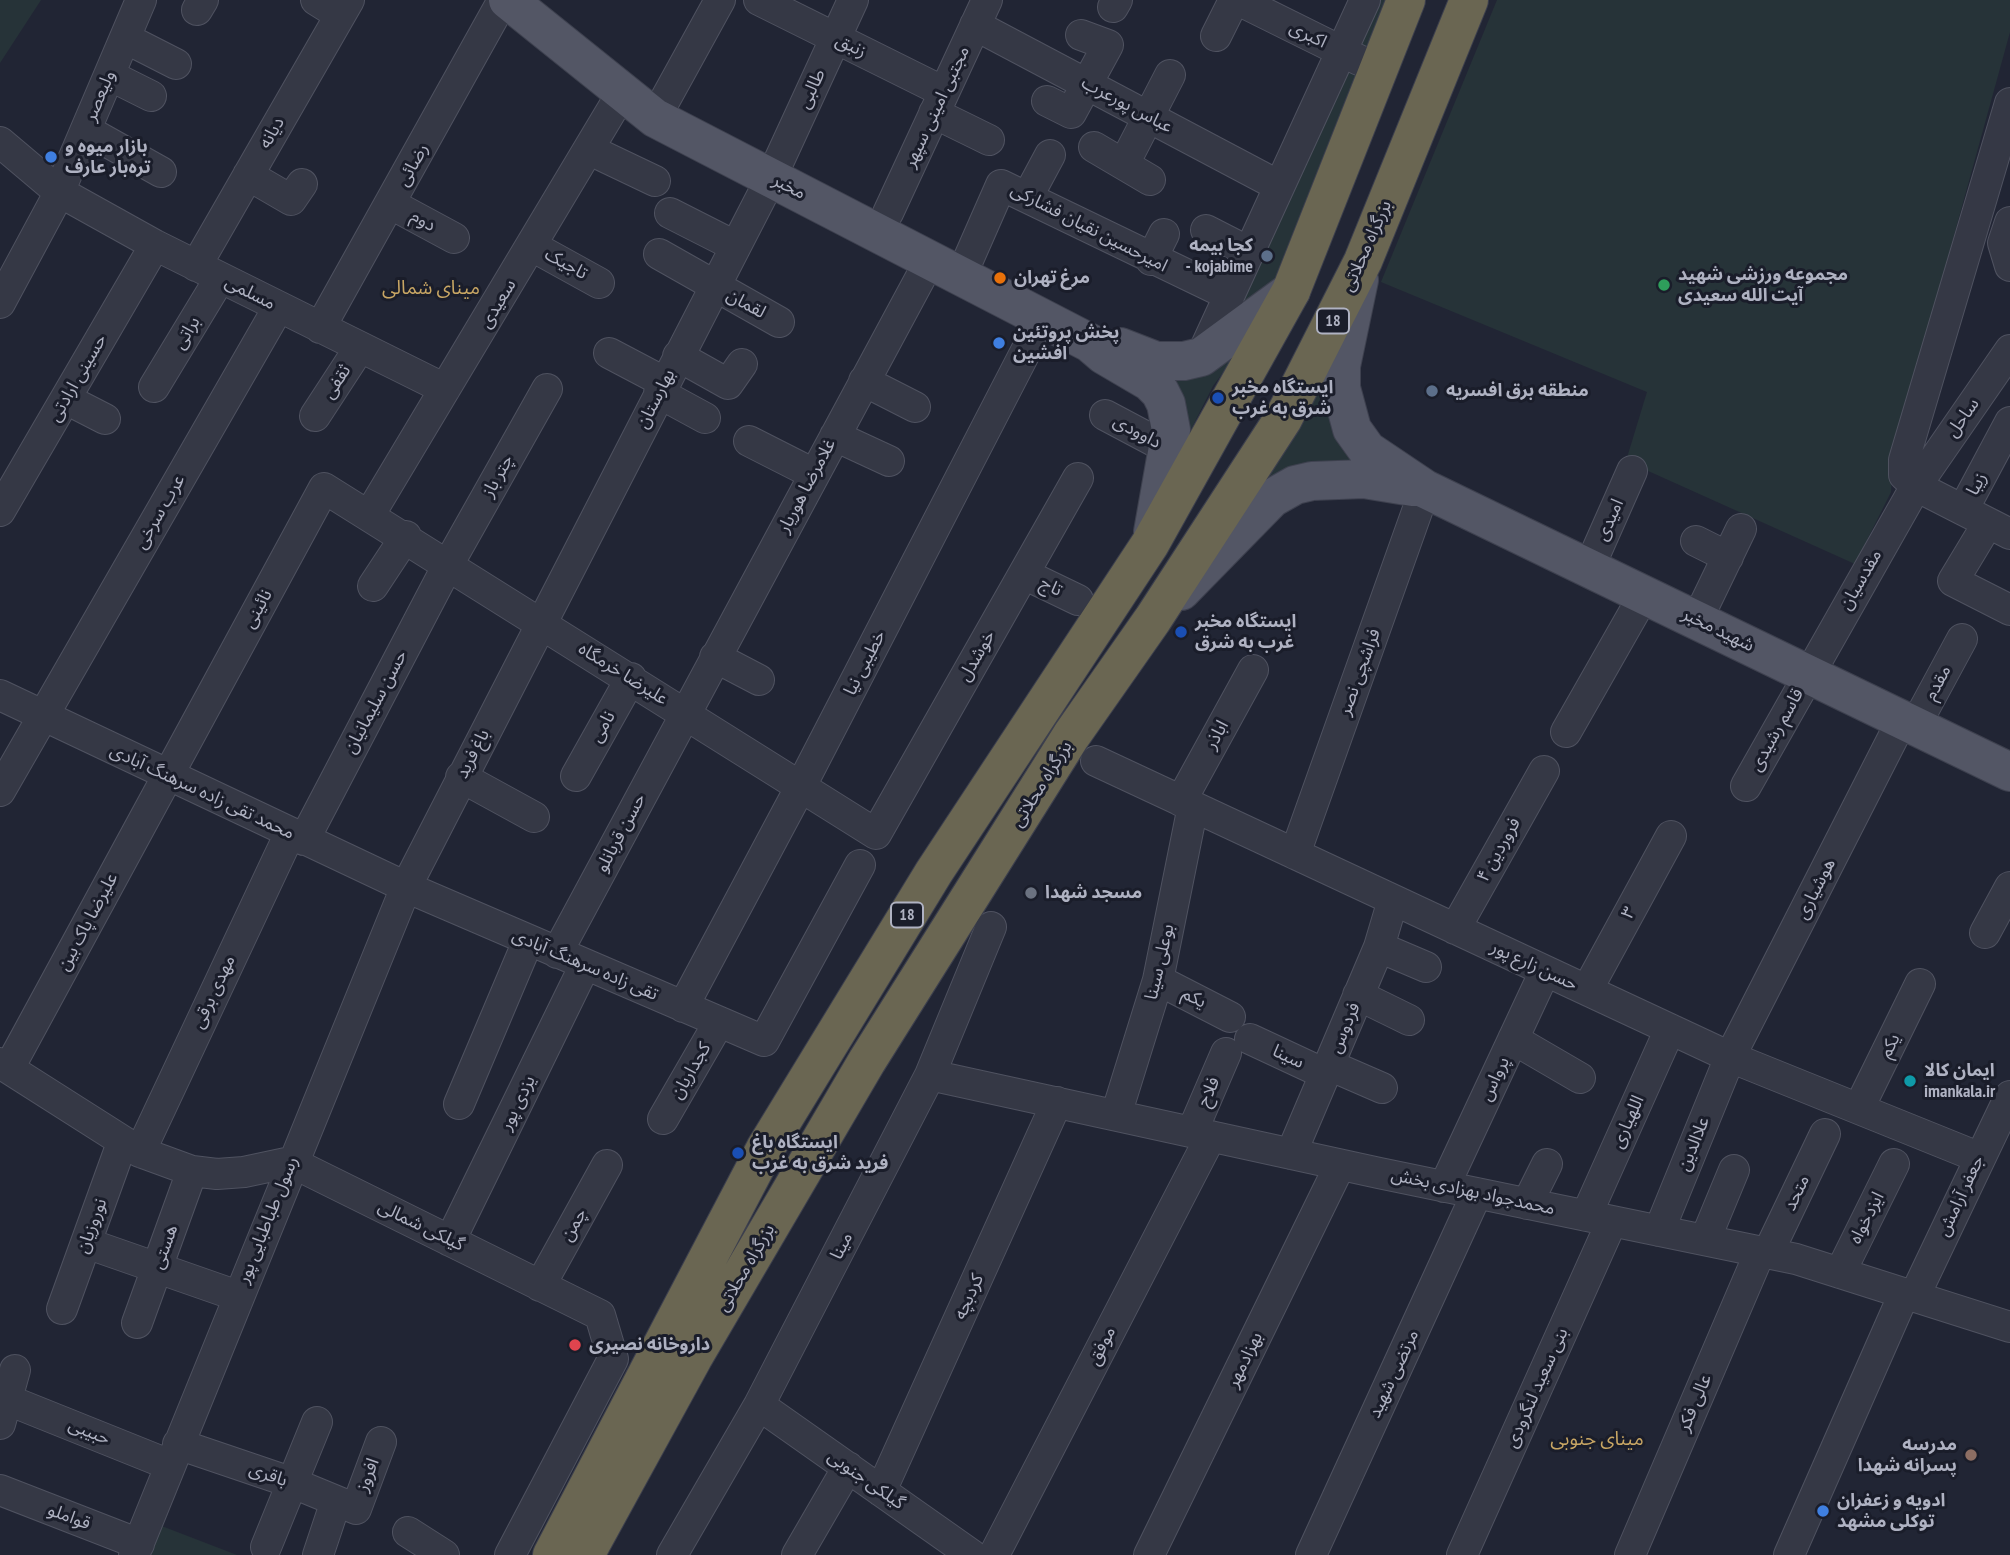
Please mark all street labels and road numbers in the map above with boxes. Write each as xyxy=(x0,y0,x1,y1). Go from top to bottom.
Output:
street label: اکبری xyxy=(1286,17,1330,53)
street label: زنبق xyxy=(832,29,870,63)
street label: مجتبی امینی سپهر xyxy=(899,43,975,171)
street label: طالبی xyxy=(793,66,831,112)
street label: ولیعصر xyxy=(80,67,120,125)
street label: عباس پورعرب xyxy=(1078,72,1176,138)
street label: دیانه xyxy=(254,113,290,153)
street label: رضائی xyxy=(392,140,434,190)
street label: مخبر xyxy=(769,170,809,204)
street label: امیرحسین نقیان فشارکی xyxy=(1007,179,1171,277)
street label: بزرگراه محلاتی xyxy=(1337,197,1397,295)
street label: دوم xyxy=(407,205,439,237)
street label: تاجیک xyxy=(541,244,591,284)
street label: مسلمی xyxy=(221,271,279,315)
street label: سعیدی xyxy=(475,276,521,332)
street label: لقمان xyxy=(723,284,769,324)
road number: 18 xyxy=(1317,308,1349,334)
street label: براتی xyxy=(169,313,205,353)
street label: حسینی ارادتی xyxy=(44,330,112,426)
street label: ثقفی xyxy=(318,361,356,403)
street label: بهارستان xyxy=(632,366,680,432)
street label: ساحل xyxy=(1942,394,1984,442)
street label: داوودی xyxy=(1109,410,1165,454)
street label: غلامرضا هوریار xyxy=(773,435,841,537)
street label: چتر باز xyxy=(478,451,518,501)
street label: زیبا xyxy=(1962,469,1992,499)
street label: عرب سرخی xyxy=(130,471,190,553)
street label: امیدی xyxy=(1591,496,1629,544)
street label: مقدسیان xyxy=(1835,546,1887,614)
street label: تاج xyxy=(1036,572,1066,602)
street label: نائینی xyxy=(239,586,277,632)
street label: شهید مخبر xyxy=(1678,603,1758,657)
street label: فراشچی نصر xyxy=(1334,626,1386,718)
street label: خطیبی نیا xyxy=(839,627,891,699)
street label: خوشدل xyxy=(954,627,1000,685)
street label: علیرضا خرمگاه xyxy=(574,638,672,710)
street label: حسن سلیمانیان xyxy=(340,647,412,757)
street label: مقدم xyxy=(1920,662,1956,704)
street label: قاسم رشیدی xyxy=(1745,685,1809,775)
street label: نامی xyxy=(586,707,620,747)
street label: اباذر xyxy=(1200,717,1234,753)
street label: باغ فرید xyxy=(451,726,495,782)
street label: بزرگراه محلاتی xyxy=(1007,737,1077,831)
street label: محمد تقی زاده سرهنگ آبادی xyxy=(106,740,298,844)
street label: حسن قربانلو xyxy=(591,790,651,876)
street label: فروردین ۴ xyxy=(1472,814,1526,886)
street label: هوشیاری xyxy=(1792,855,1840,923)
street label: علیرضا پاک بین xyxy=(53,869,123,975)
road number: 18 xyxy=(891,903,923,928)
street label: ۳ xyxy=(1617,903,1641,923)
street label: بوعلی سینا xyxy=(1141,922,1179,1002)
street label: تقی زاده سرهنگ آبادی xyxy=(509,924,661,1006)
street label: حسن زارع پور xyxy=(1487,936,1581,996)
street label: مهدی برقی xyxy=(188,952,240,1032)
street label: یکم xyxy=(1178,983,1210,1013)
street label: فردوس xyxy=(1325,999,1365,1057)
street label: یکم xyxy=(1875,1030,1905,1062)
street label: کجداریان xyxy=(666,1039,716,1103)
street label: سینا xyxy=(1269,1040,1307,1074)
street label: پرواس xyxy=(1475,1053,1515,1105)
street label: یزدی پور xyxy=(495,1072,541,1134)
street label: فلاح xyxy=(1193,1074,1225,1110)
street label: اللهیاری xyxy=(1607,1092,1649,1152)
street label: علاالدین xyxy=(1673,1114,1715,1174)
street label: جعفر آرامش xyxy=(1933,1152,1989,1240)
street label: رسول طباطبایی پور xyxy=(233,1153,303,1287)
street label: محمدجواد بهزادی بخش xyxy=(1389,1164,1557,1220)
street label: متحد xyxy=(1779,1172,1815,1214)
street label: ایزدخواه xyxy=(1845,1188,1889,1248)
street label: نوروزیان xyxy=(72,1196,112,1256)
street label: گيلکی شمالی xyxy=(374,1196,468,1256)
street label: چمن xyxy=(556,1205,592,1245)
street label: بزرگراه محلاتی xyxy=(712,1220,780,1316)
street label: هستی xyxy=(147,1222,183,1272)
street label: مینا xyxy=(826,1229,858,1263)
street label: کردبچه xyxy=(949,1271,989,1323)
street label: موفق xyxy=(1083,1323,1121,1369)
street label: بنی سعید لنگرودی xyxy=(1501,1325,1573,1451)
street label: مرتضی شهید xyxy=(1364,1326,1424,1422)
street label: بهزادمهر xyxy=(1222,1329,1268,1391)
street label: عالی فکر xyxy=(1673,1371,1717,1435)
street label: حبیبی xyxy=(65,1414,113,1450)
street label: گیلکی جنوبی xyxy=(823,1446,909,1514)
street label: افروز xyxy=(352,1455,384,1495)
street label: باقری xyxy=(246,1458,290,1492)
street label: قواملو xyxy=(45,1499,93,1535)

